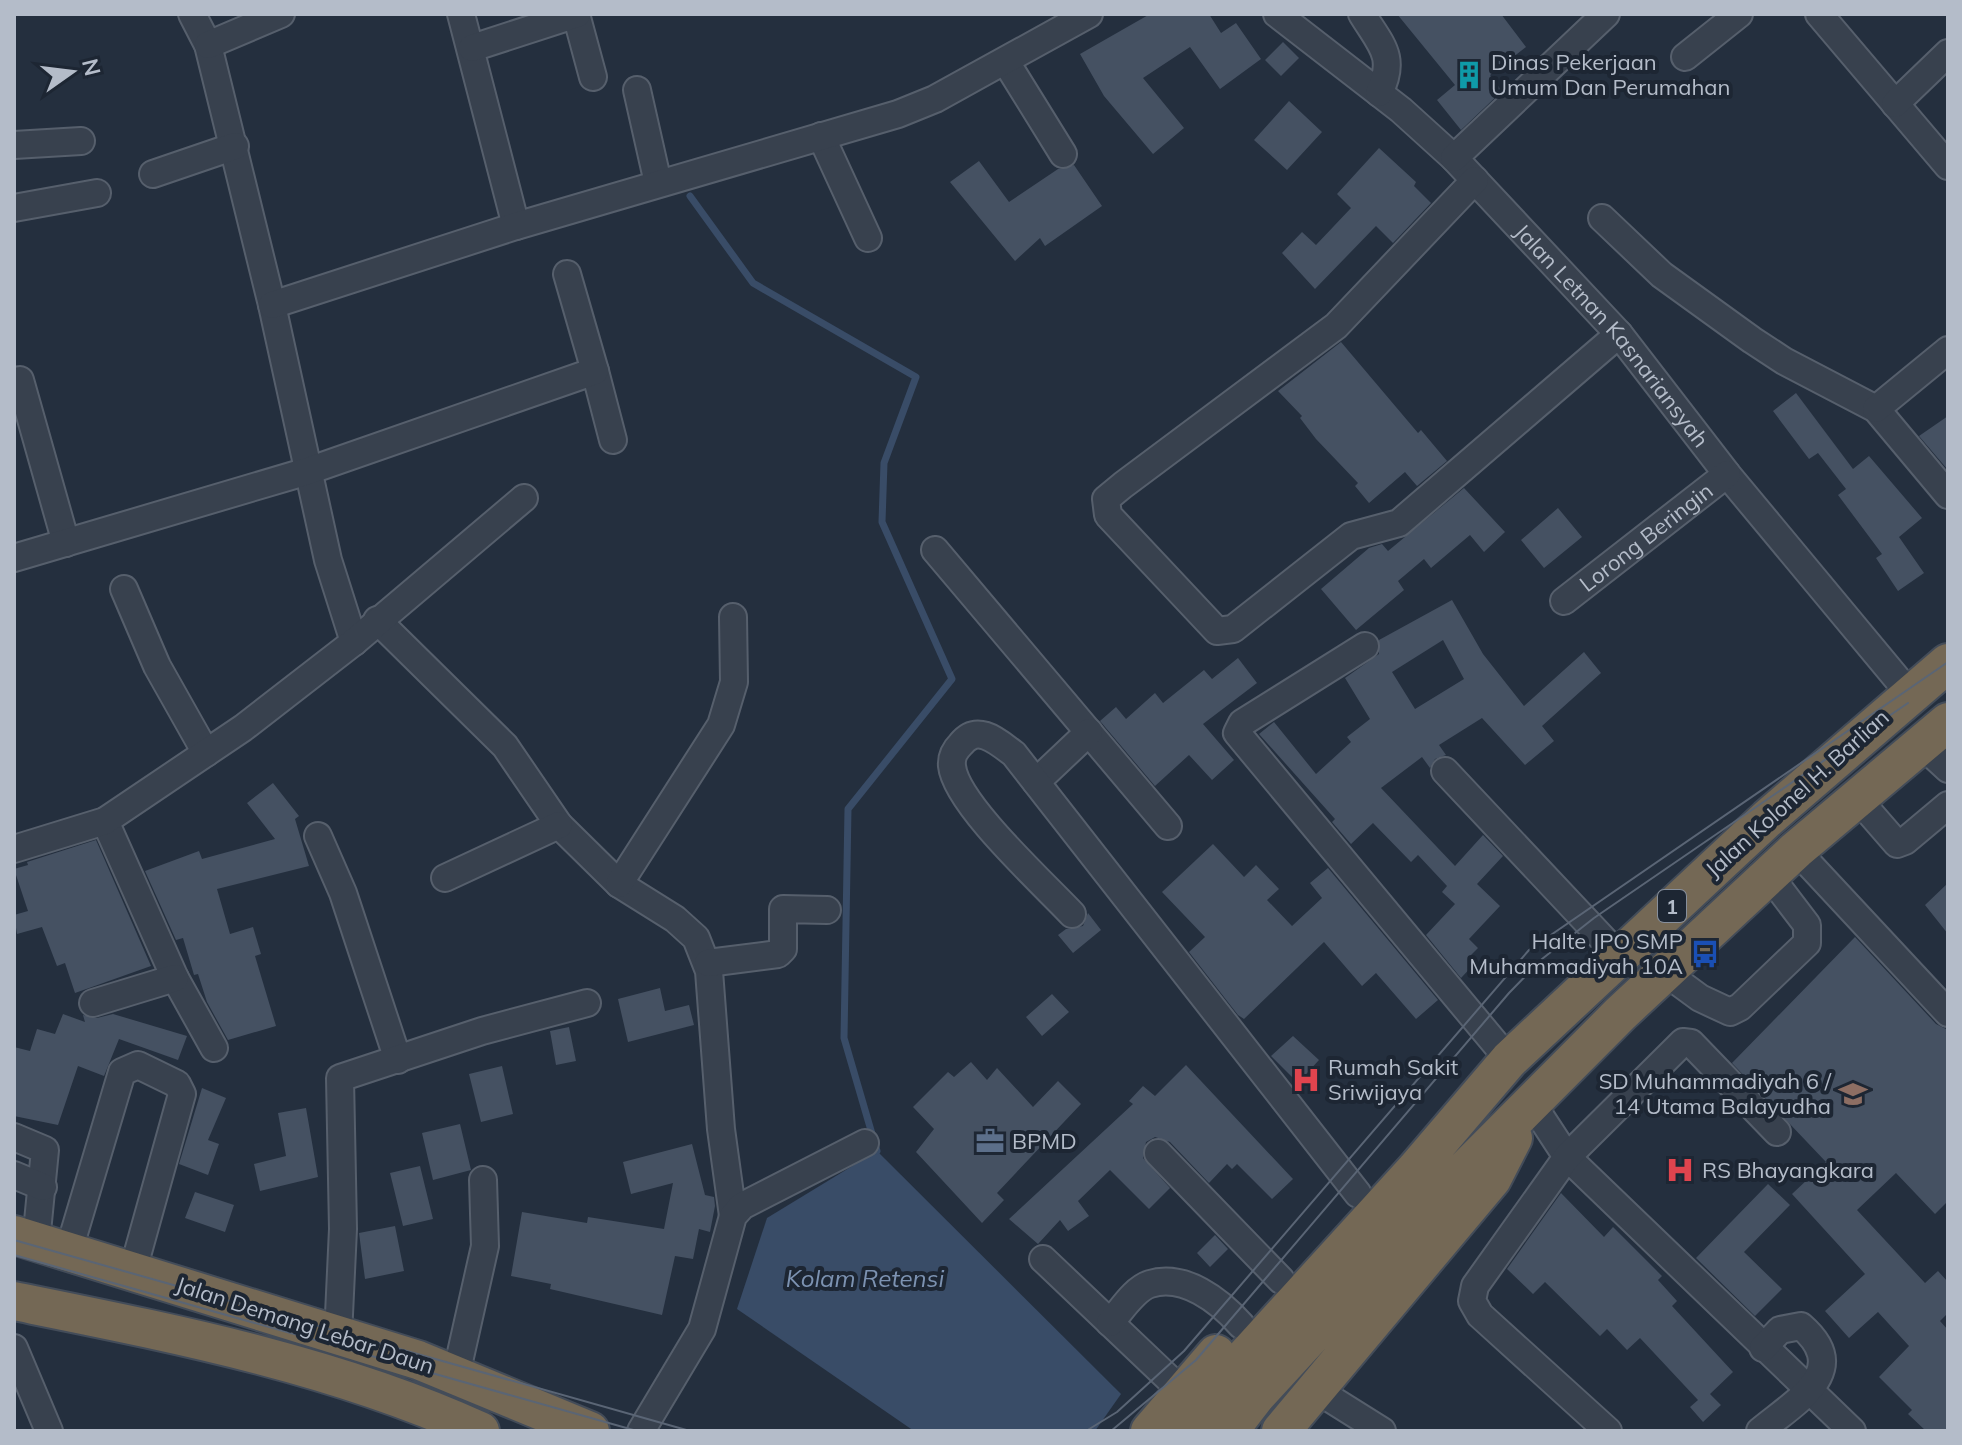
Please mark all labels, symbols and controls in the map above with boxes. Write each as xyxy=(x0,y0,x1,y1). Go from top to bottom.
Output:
north arrow xyxy=(32,32,112,112)
place label: Dinas Pekerjaan Umum Dan Perumahan xyxy=(1491,48,1730,101)
text: N xyxy=(76,56,107,79)
building icon: Dinas Pekerjaan Umum Dan Perumahan xyxy=(1454,60,1484,90)
street label: Jalan Letnan Kasnariansyah xyxy=(1509,218,1715,453)
street label: Lorong Beringin xyxy=(1574,476,1718,598)
street label: Jalan Kolonel H. Barlian xyxy=(1699,703,1895,883)
road number: 1 xyxy=(1658,890,1686,922)
place label: Halte JPO SMP Muhammadiyah 10A xyxy=(1469,927,1683,980)
bus stop icon: Halte JPO SMP Muhammadiyah 10A xyxy=(1690,939,1720,969)
place label: Rumah Sakit Sriwijaya xyxy=(1328,1053,1459,1106)
hospital icon: Rumah Sakit Sriwijaya xyxy=(1291,1065,1321,1095)
place label: SD Muhammadiyah 6 / 14 Utama Balayudha xyxy=(1599,1067,1832,1120)
school or university icon: SD Muhammadiyah 6 / 14 Utama Balayudha xyxy=(1838,1079,1868,1109)
office icon: BPMD xyxy=(975,1126,1005,1156)
place label: BPMD xyxy=(1012,1127,1077,1155)
hospital icon: RS Bhayangkara xyxy=(1665,1155,1695,1185)
place label: RS Bhayangkara xyxy=(1702,1156,1874,1184)
water label: Kolam Retensi xyxy=(786,1263,945,1293)
street label: Jalan Demang Lebar Daun xyxy=(173,1270,437,1380)

